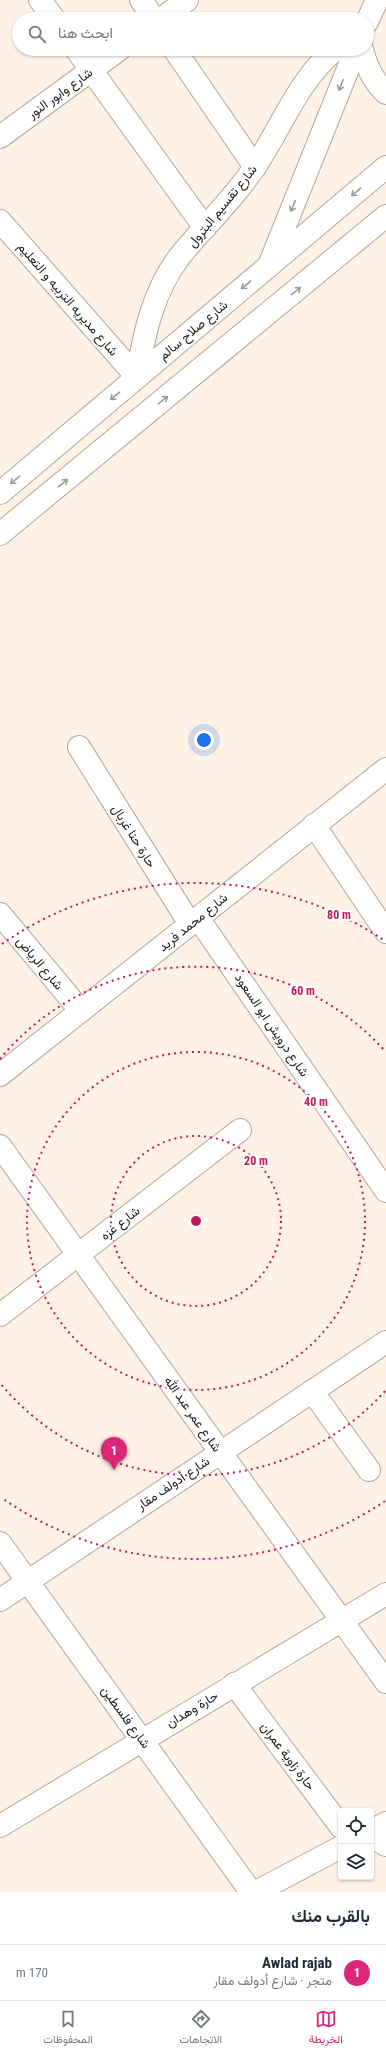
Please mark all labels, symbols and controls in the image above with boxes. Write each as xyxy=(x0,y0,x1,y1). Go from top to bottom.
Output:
search box xyxy=(12,12,374,56)
icon: search xyxy=(26,23,48,45)
text: ابحث هنا xyxy=(58,24,113,42)
street label: شارع وابور النور xyxy=(24,64,96,124)
one-way arrow xyxy=(337,79,345,91)
street label: شارع تقسيم البترول xyxy=(184,162,261,251)
one-way arrow xyxy=(351,188,362,197)
one-way arrow xyxy=(289,200,297,212)
street label: شارع مديريه التربيه و التعليم xyxy=(13,239,121,360)
one-way arrow xyxy=(241,281,252,290)
one-way arrow xyxy=(290,286,301,295)
street label: شارع صلاح سالم xyxy=(156,297,232,365)
one-way arrow xyxy=(110,391,120,400)
one-way arrow xyxy=(157,396,168,405)
one-way arrow xyxy=(10,475,21,484)
one-way arrow xyxy=(57,478,68,487)
your location xyxy=(194,730,214,750)
street label: حارة حنا غربال xyxy=(108,802,159,871)
street label: شارع محمد فريد xyxy=(156,890,232,956)
text: 80 m xyxy=(327,908,351,922)
street label: شارع الرياض xyxy=(12,933,67,994)
street label: شارع درويش ابو السعود xyxy=(230,971,312,1081)
text: 60 m xyxy=(291,984,315,998)
text: 40 m xyxy=(304,1095,328,1109)
text: 20 m xyxy=(244,1154,268,1168)
street label: شارع غزه xyxy=(97,1203,144,1245)
centre of rings xyxy=(189,1214,203,1228)
street label: شارع عمر عبد الله xyxy=(160,1373,225,1456)
pin: 1 xyxy=(101,1437,127,1470)
street label: شارع أدولف مقار xyxy=(133,1453,213,1515)
street label: شارع فلسطين xyxy=(97,1683,154,1752)
street label: حارة وهدان xyxy=(163,1687,222,1731)
street label: حارة زاوية عمران xyxy=(257,1719,319,1794)
map controls xyxy=(338,1808,374,1880)
button: locate xyxy=(338,1808,374,1844)
button: layers xyxy=(338,1844,374,1880)
text: بالقرب منك xyxy=(291,1906,370,1926)
text: Awlad rajab xyxy=(262,1954,332,1972)
text: 170 m xyxy=(16,1965,48,1980)
text: 1 xyxy=(354,1965,360,1980)
text: متجر · شارع أدولف مقار xyxy=(213,1973,332,1988)
tab: المحفوظات xyxy=(43,2008,93,2049)
tab: الاتجاهات xyxy=(179,2008,222,2049)
tab: الخريطة xyxy=(309,2008,343,2049)

